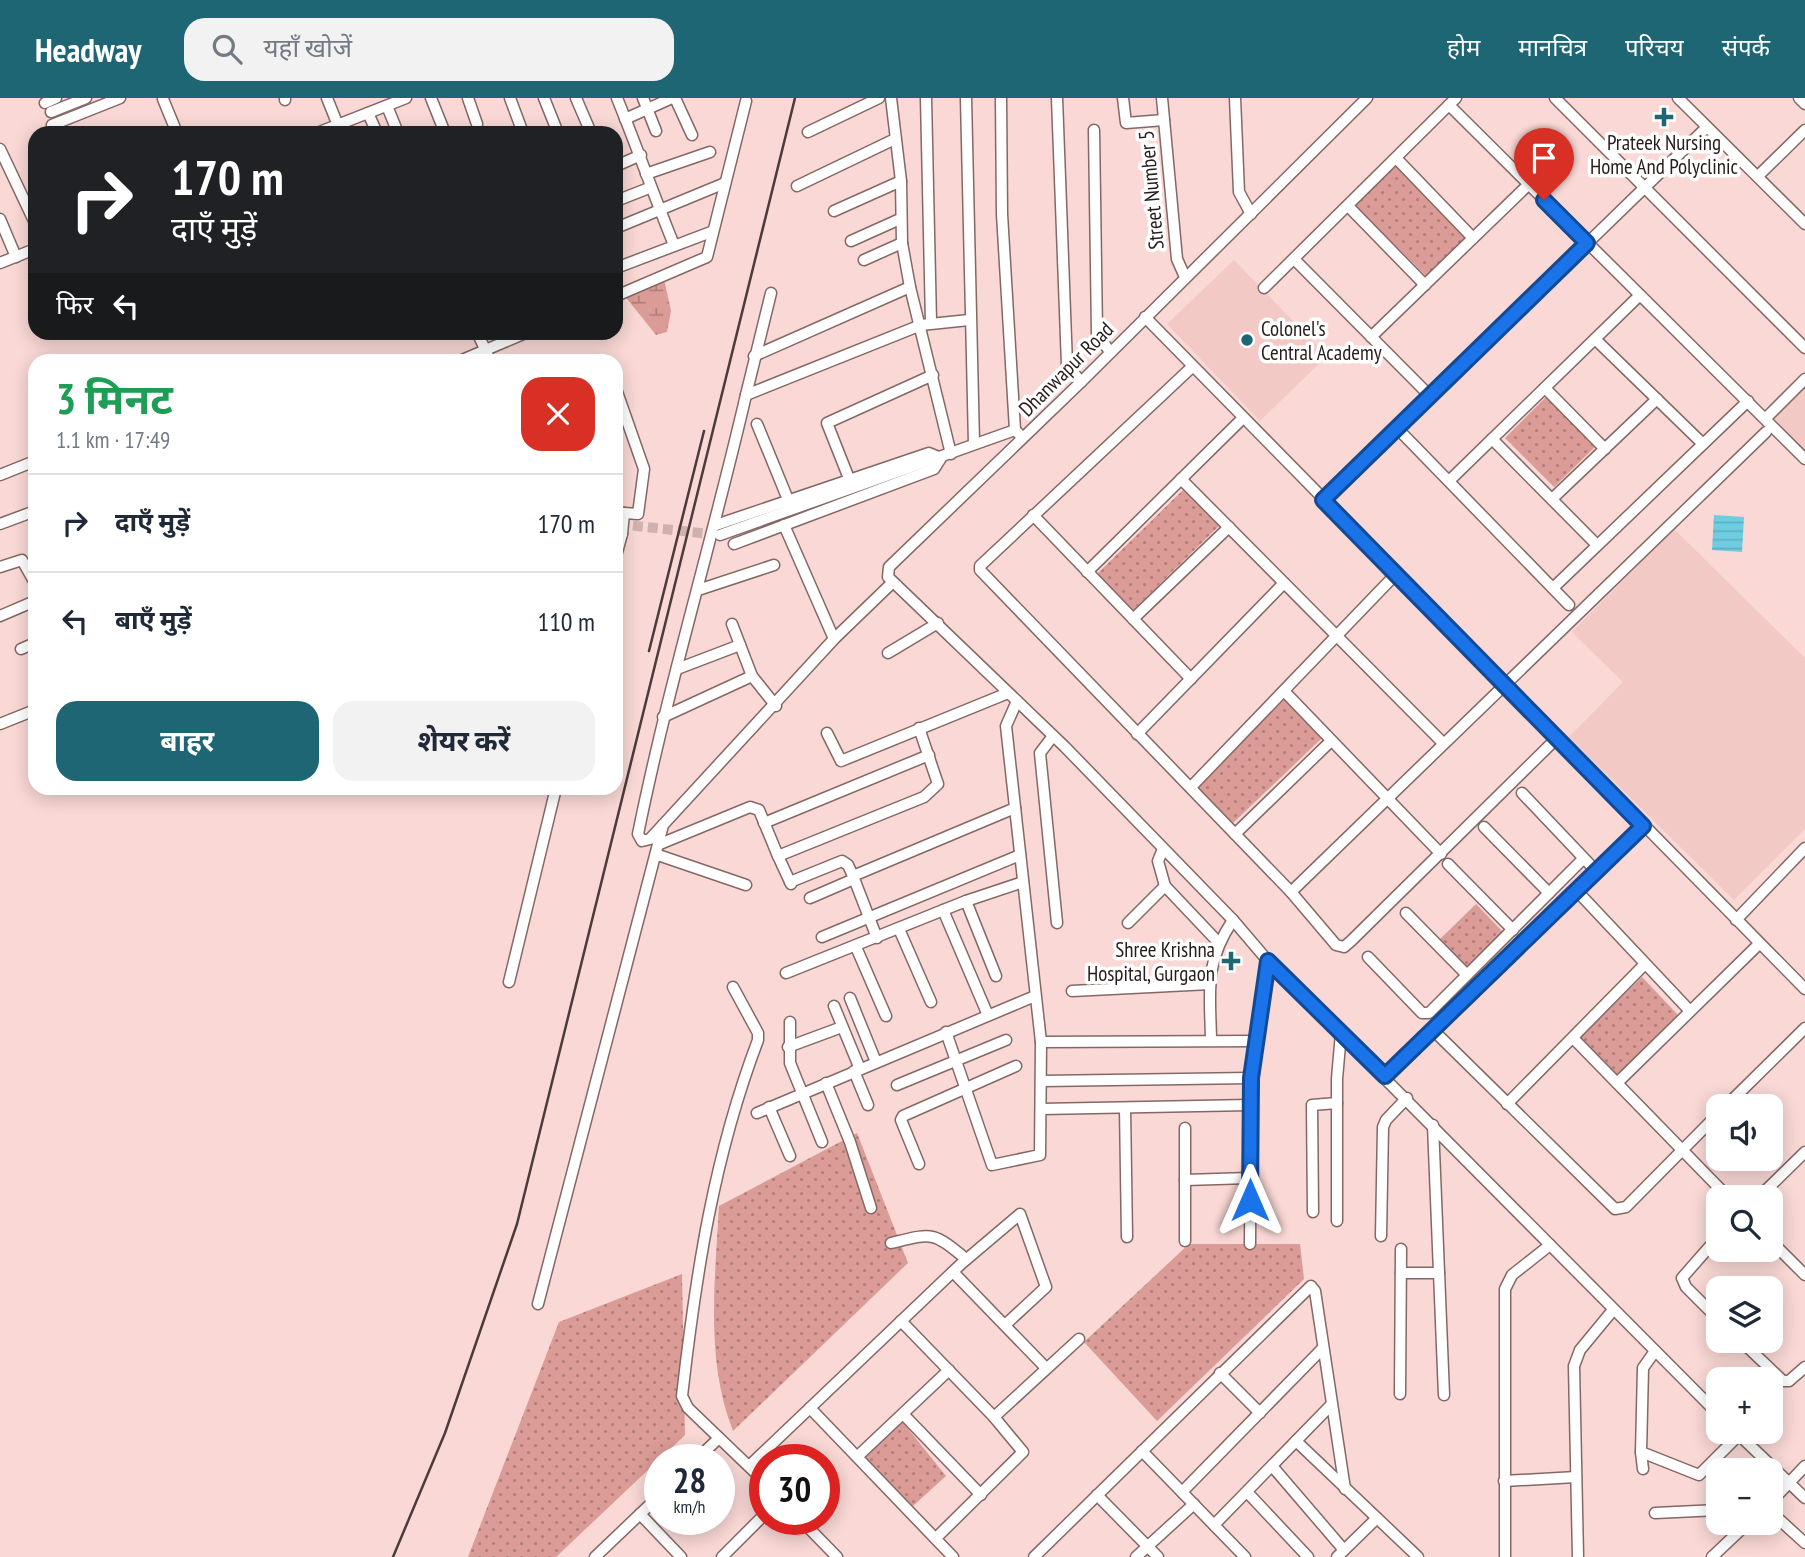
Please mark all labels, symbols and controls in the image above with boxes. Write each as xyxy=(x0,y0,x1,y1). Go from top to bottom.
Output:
search box xyxy=(184,18,674,81)
text: Headway xyxy=(35,28,142,71)
icon: search xyxy=(208,30,246,68)
text: यहाँ खोजें xyxy=(264,31,352,64)
text: होम xyxy=(1447,32,1480,63)
text: मानचित्र xyxy=(1518,32,1587,63)
text: परिचय xyxy=(1625,32,1684,63)
text: संपर्क xyxy=(1722,32,1770,63)
marker: Prateek Nursing Home And Polyclinic xyxy=(1654,107,1674,127)
pin xyxy=(1514,128,1574,200)
street label: Street Number 5 xyxy=(1132,129,1170,251)
place label: Prateek Nursing Home And Polyclinic xyxy=(1590,129,1739,180)
icon: arrive xyxy=(1525,139,1563,177)
text: 170 m xyxy=(171,145,284,209)
icon: right xyxy=(56,154,147,245)
text: दाएँ मुड़ें xyxy=(171,207,257,249)
icon: left xyxy=(107,287,145,325)
text: फिर xyxy=(56,288,93,321)
place label: Colonel's Central Academy xyxy=(1261,315,1382,366)
street label: Dhanwapur Road xyxy=(1013,316,1119,422)
marker: Colonel's Central Academy xyxy=(1239,332,1255,348)
text: 3 मिनट xyxy=(56,371,173,426)
button: close xyxy=(521,377,595,451)
text: 1.1 km · 17:49 xyxy=(56,425,170,454)
icon: right xyxy=(56,504,94,542)
text: दाएँ मुड़ें xyxy=(115,505,190,538)
text: 170 m xyxy=(537,507,595,540)
icon: left xyxy=(56,602,94,640)
text: बाएँ मुड़ें xyxy=(115,603,192,636)
text: 110 m xyxy=(537,605,595,638)
button: बाहर xyxy=(56,701,319,781)
button: शेयर करें xyxy=(333,701,595,781)
place label: Shree Krishna Hospital, Gurgaon xyxy=(1087,936,1215,987)
marker: Shree Krishna Hospital, Gurgaon xyxy=(1221,951,1241,971)
map controls xyxy=(1706,1094,1783,1535)
button: sound xyxy=(1706,1094,1783,1171)
position arrow xyxy=(1213,1163,1287,1237)
button: search xyxy=(1706,1185,1783,1262)
button: layers xyxy=(1706,1276,1783,1353)
button: + xyxy=(1706,1367,1783,1444)
speed limit sign: 30 xyxy=(749,1444,840,1535)
text: 28 xyxy=(673,1457,706,1503)
button: − xyxy=(1706,1458,1783,1535)
text: km/h xyxy=(674,1495,705,1518)

